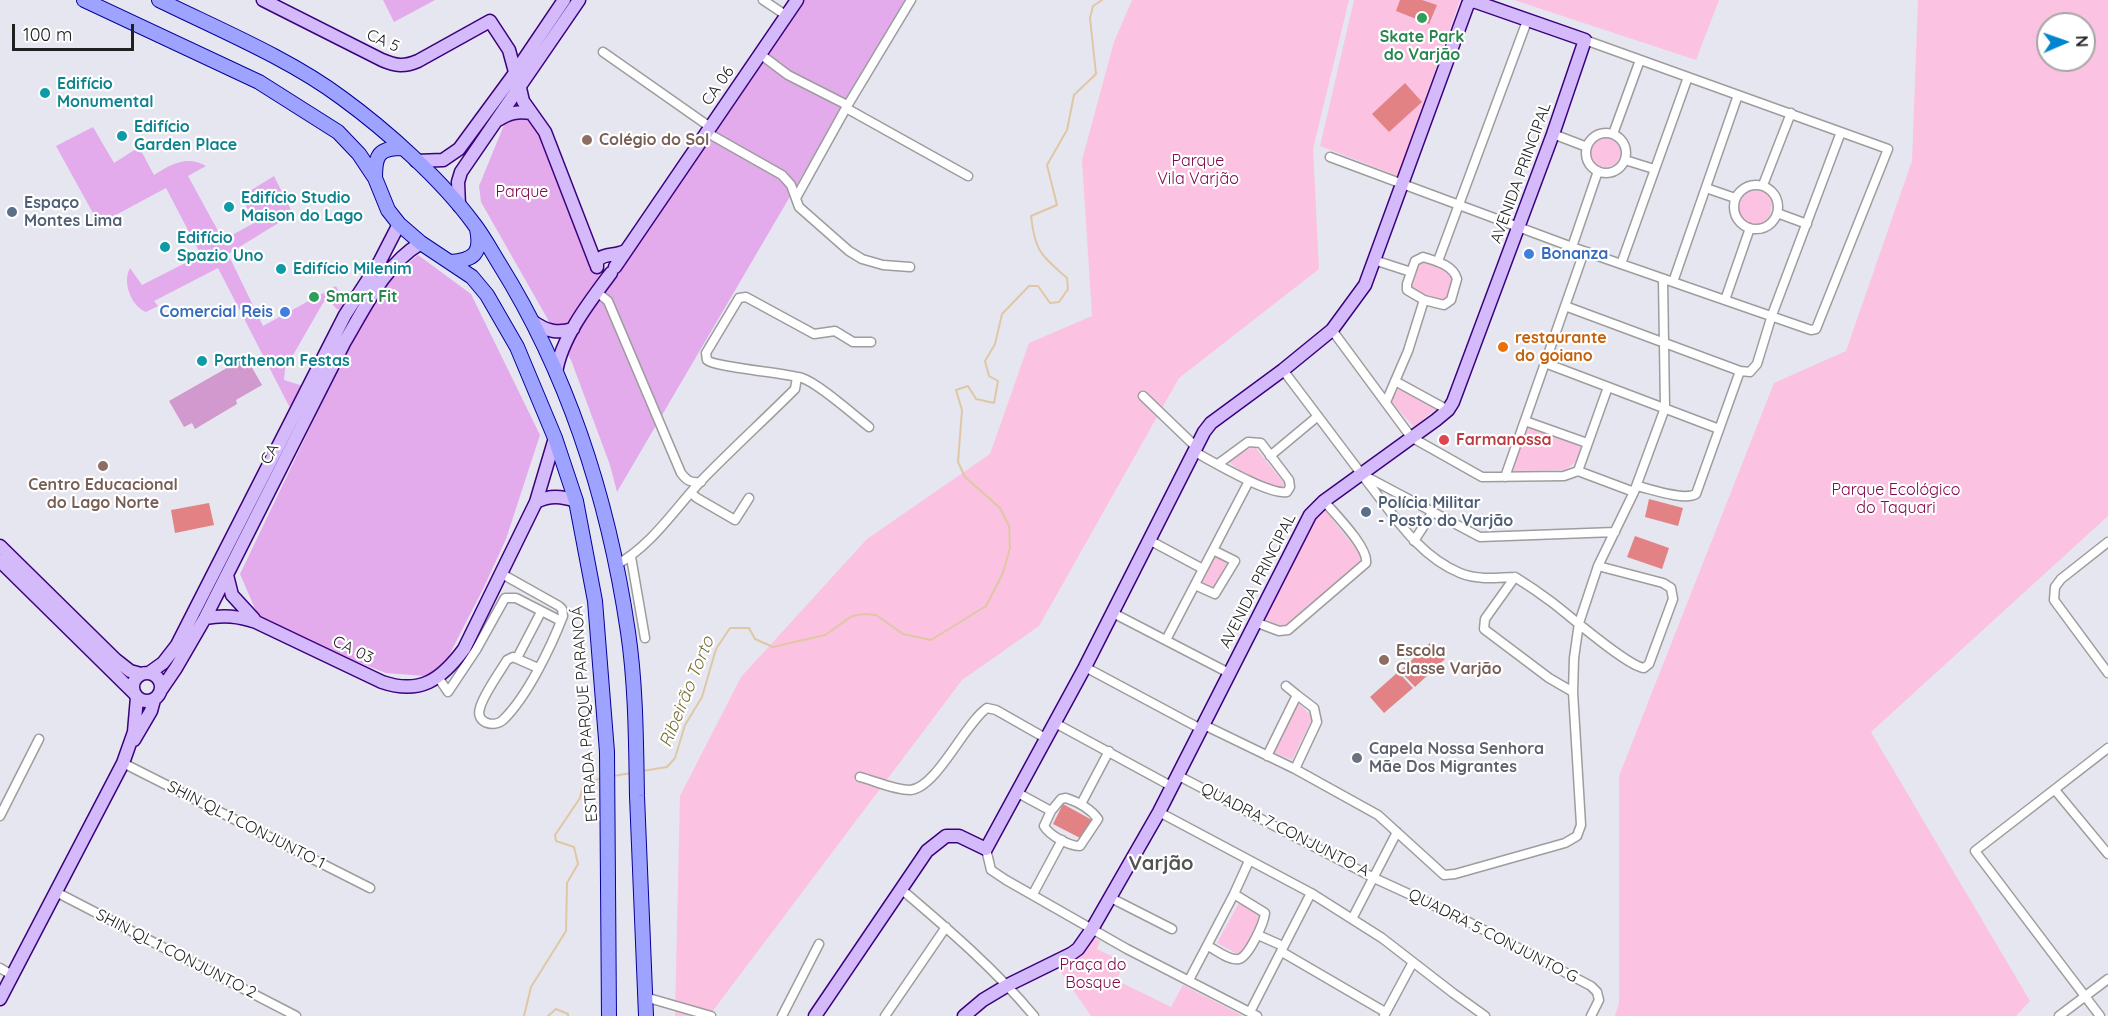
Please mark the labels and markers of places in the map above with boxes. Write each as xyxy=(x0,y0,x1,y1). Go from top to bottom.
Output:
marker: Skate Park do Varjão xyxy=(1415,11,1429,25)
place label: Skate Park do Varjão xyxy=(1380,27,1464,65)
place label: Edifício Monumental xyxy=(57,74,154,112)
marker: Edifício Monumental xyxy=(38,86,52,100)
place label: Edifício Garden Place xyxy=(134,117,237,155)
marker: Edifício Garden Place xyxy=(115,129,129,143)
place label: Colégio do Sol xyxy=(599,130,709,150)
marker: Colégio do Sol xyxy=(580,133,594,147)
place label: Edifício Studio Maison do Lago xyxy=(241,188,363,226)
place label: Espaço Montes Lima xyxy=(24,193,122,231)
marker: Edifício Studio Maison do Lago xyxy=(222,200,236,214)
marker: Espaço Montes Lima xyxy=(5,205,19,219)
place label: Edifício Spazio Uno xyxy=(177,228,263,266)
marker: Edifício Spazio Uno xyxy=(158,240,172,254)
place label: Bonanza xyxy=(1541,244,1608,264)
marker: Bonanza xyxy=(1522,247,1536,261)
place label: Edifício Milenim xyxy=(293,259,412,279)
marker: Edifício Milenim xyxy=(274,262,288,276)
place label: Smart Fit xyxy=(326,287,398,307)
marker: Smart Fit xyxy=(307,290,321,304)
place label: Comercial Reis xyxy=(159,302,273,322)
marker: Comercial Reis xyxy=(278,305,292,319)
place label: restaurante do goiano xyxy=(1515,328,1607,366)
marker: restaurante do goiano xyxy=(1496,340,1510,354)
place label: Parthenon Festas xyxy=(214,351,350,371)
marker: Parthenon Festas xyxy=(195,354,209,368)
place label: Farmanossa xyxy=(1456,430,1552,450)
marker: Farmanossa xyxy=(1437,433,1451,447)
marker: Centro Educacional do Lago Norte xyxy=(96,459,110,473)
place label: Centro Educacional do Lago Norte xyxy=(28,475,178,513)
place label: Polícia Militar - Posto do Varjão xyxy=(1378,493,1513,531)
marker: Polícia Militar - Posto do Varjão xyxy=(1359,505,1373,519)
place label: Escola Classe Varjão xyxy=(1396,641,1502,679)
marker: Escola Classe Varjão xyxy=(1377,653,1391,667)
place label: Capela Nossa Senhora Mãe Dos Migrantes xyxy=(1369,739,1544,777)
marker: Capela Nossa Senhora Mãe Dos Migrantes xyxy=(1350,751,1364,765)

